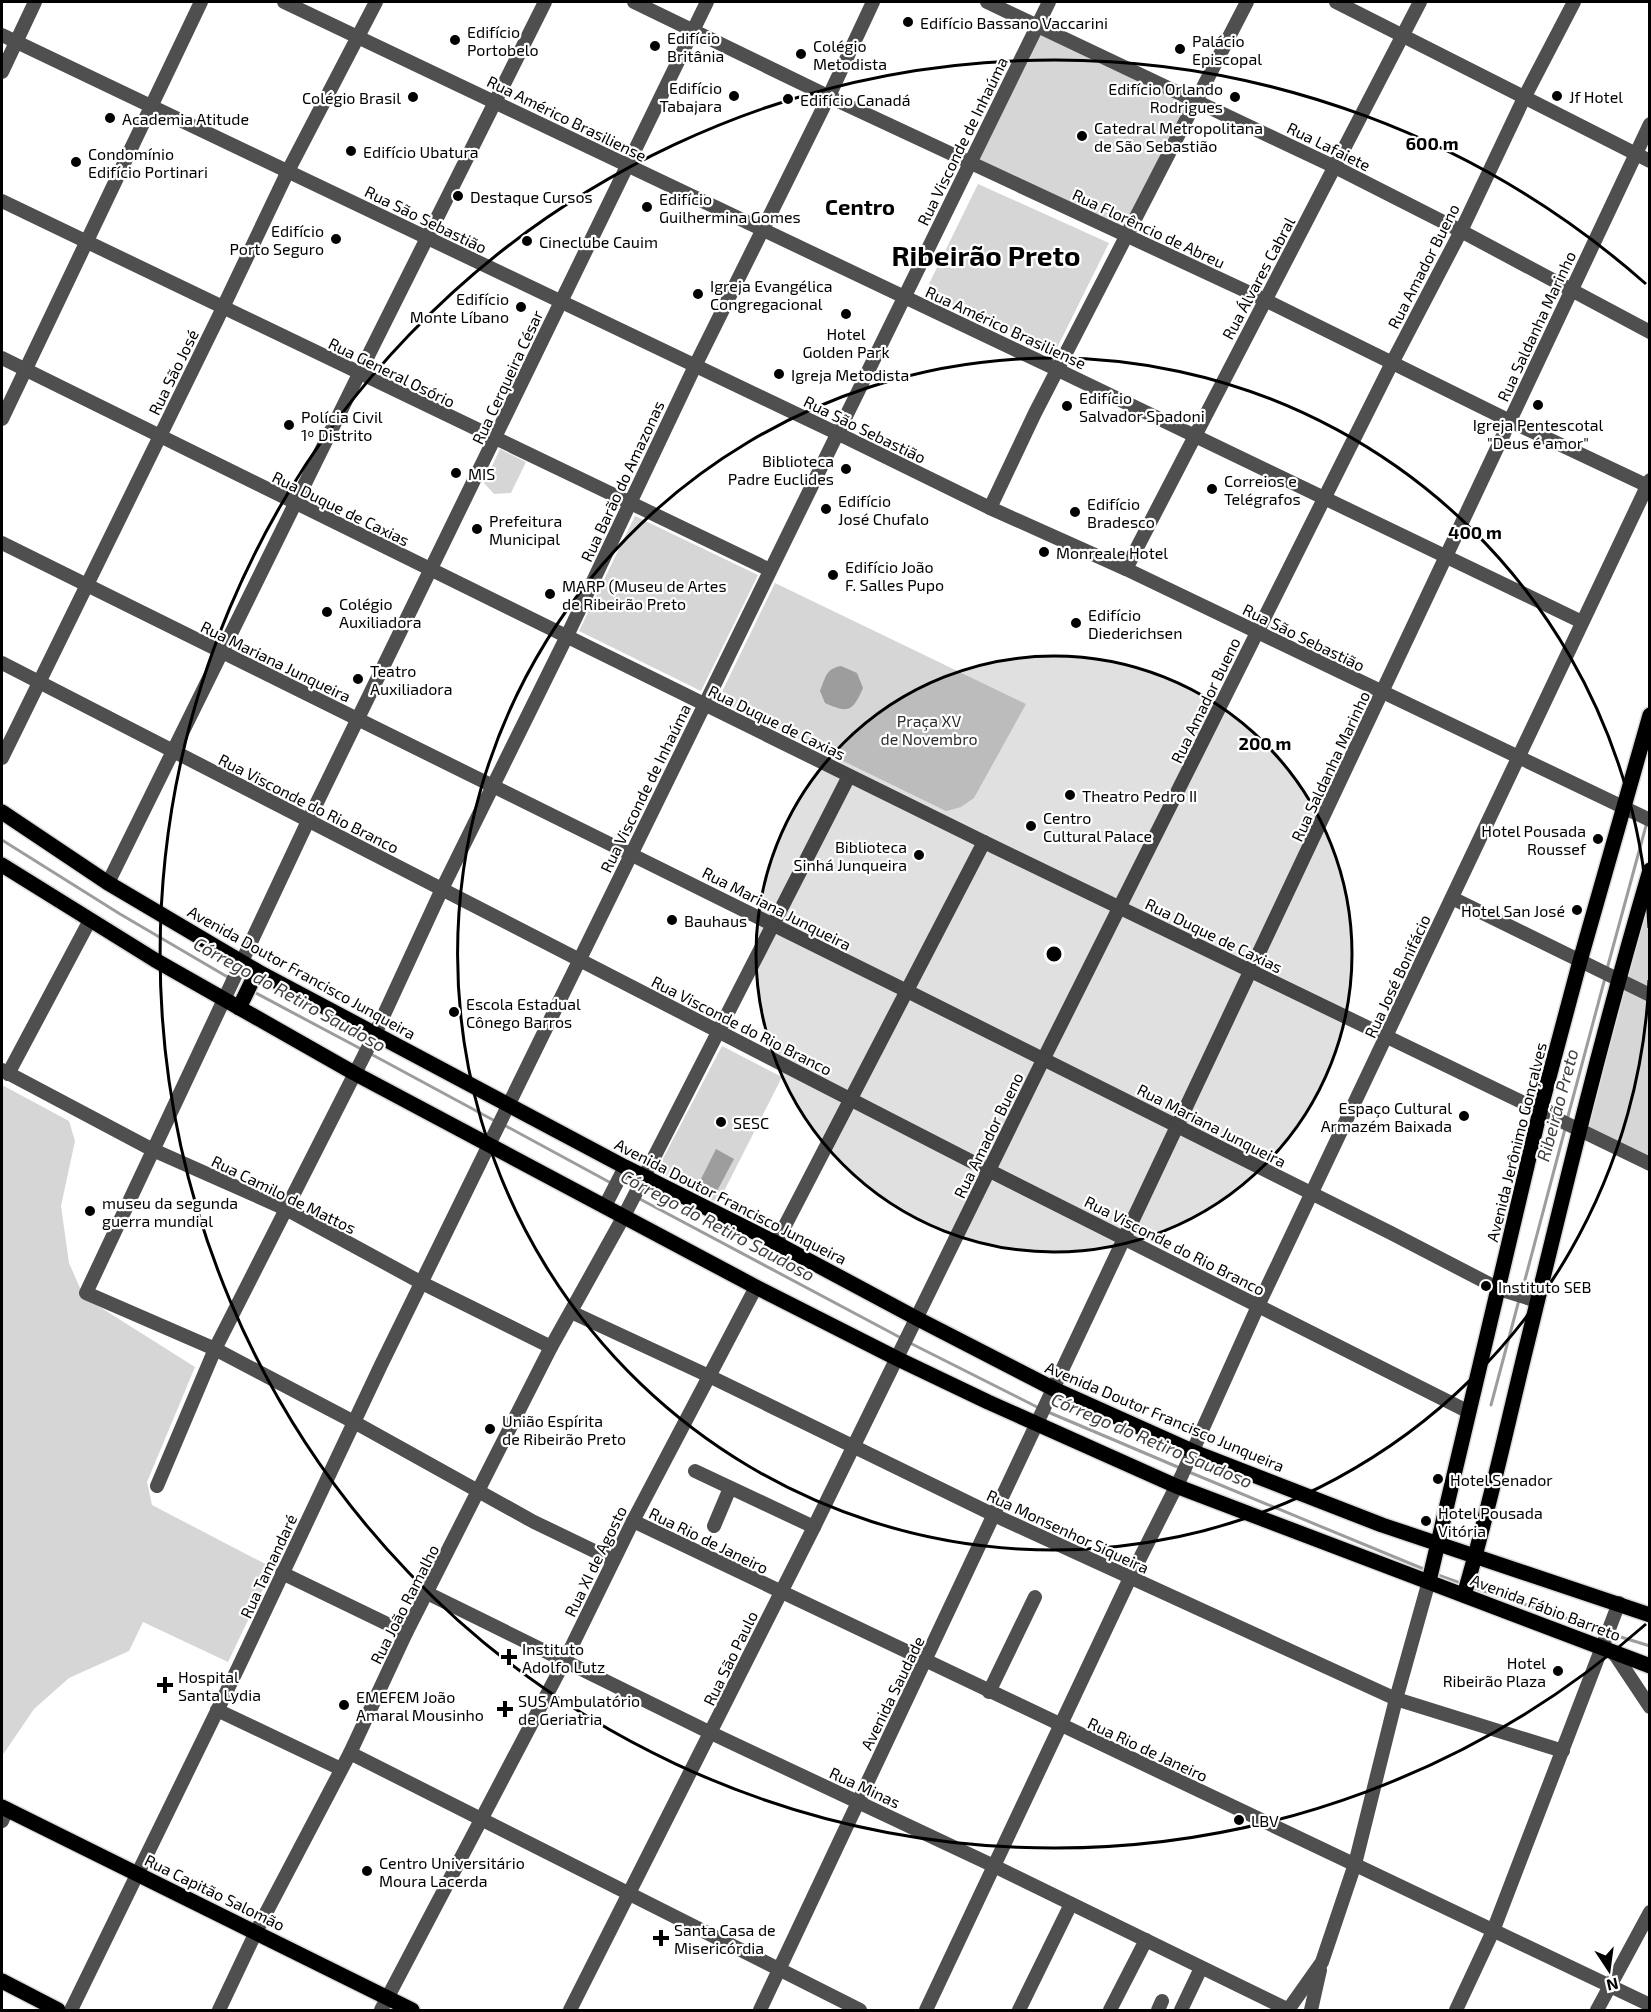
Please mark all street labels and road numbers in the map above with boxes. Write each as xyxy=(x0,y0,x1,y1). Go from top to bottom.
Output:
street label: Rua Visconde de Inhaúma xyxy=(913,54,1011,228)
street label: Rua Américo Brasiliense xyxy=(484,71,650,165)
street label: Rua Lafaiete xyxy=(1284,118,1374,174)
street label: Rua São Sebastião xyxy=(362,181,490,257)
street label: Rua Florêncio de Abreu xyxy=(1070,184,1228,272)
street label: Rua Amador Bueno xyxy=(1383,200,1463,332)
street label: Rua Álvares Cabral xyxy=(1218,213,1298,342)
street label: Rua Saldanha Marinho xyxy=(1493,248,1579,404)
street label: Rua Américo Brasiliense xyxy=(923,281,1089,373)
street label: Rua Cerqueira César xyxy=(468,306,547,447)
street label: Rua São José xyxy=(144,326,202,418)
street label: Rua General Osório xyxy=(326,333,458,411)
street label: Rua São Sebastião xyxy=(801,391,929,467)
street label: Rua Barão do Amazonas xyxy=(576,397,668,565)
street label: Rua Duque de Caxias xyxy=(269,467,413,549)
street label: Rua São Sebastião xyxy=(1240,599,1368,675)
street label: Rua Mariana Junqueira xyxy=(198,616,354,706)
street label: Rua Amador Bueno xyxy=(1166,634,1244,766)
street label: Rua Duque de Caxias xyxy=(705,681,849,763)
street label: Rua Saldanha Marinho xyxy=(1287,688,1373,844)
street label: Rua Visconde de Inhaúma xyxy=(596,701,694,875)
street label: Rua Visconde do Rio Branco xyxy=(216,749,402,857)
street label: Rua Mariana Junqueira xyxy=(699,862,855,954)
street label: Rua Duque de Caxias xyxy=(1142,894,1286,976)
street label: Avenida Doutor Francisco Junqueira xyxy=(185,901,419,1043)
street label: Rua José Bonifácio xyxy=(1360,911,1434,1041)
street label: Rua Visconde do Rio Branco xyxy=(649,971,835,1079)
street label: Avenida Jerônimo Gonçalves xyxy=(1482,1040,1551,1244)
street label: Rua Amador Bueno xyxy=(949,1069,1027,1201)
street label: Rua Mariana Junqueira xyxy=(1134,1079,1290,1171)
street label: Avenida Doutor Francisco Junqueira xyxy=(612,1134,850,1268)
street label: Rua Camilo de Mattos xyxy=(209,1151,359,1237)
street label: Rua Visconde do Rio Branco xyxy=(1082,1191,1268,1299)
street label: Avenida Doutor Francisco Junqueira xyxy=(1043,1357,1287,1475)
street label: Rua Monsenhor Siqueira xyxy=(984,1485,1152,1577)
street label: Rua XI de Agosto xyxy=(560,1502,630,1620)
street label: Rua Rio de Janeiro xyxy=(646,1503,772,1577)
street label: Rua Tamandaré xyxy=(236,1511,300,1621)
street label: Rua João Ramalho xyxy=(366,1541,442,1667)
street label: Avenida Fábio Barreto xyxy=(1468,1570,1624,1644)
street label: Rua São Paulo xyxy=(699,1608,761,1708)
street label: Avenida Saudade xyxy=(856,1633,928,1753)
street label: Rua Rio de Janeiro xyxy=(1085,1713,1211,1785)
street label: Rua Minas xyxy=(827,1762,903,1812)
street label: Rua Capitão Salomão xyxy=(142,1850,288,1934)

